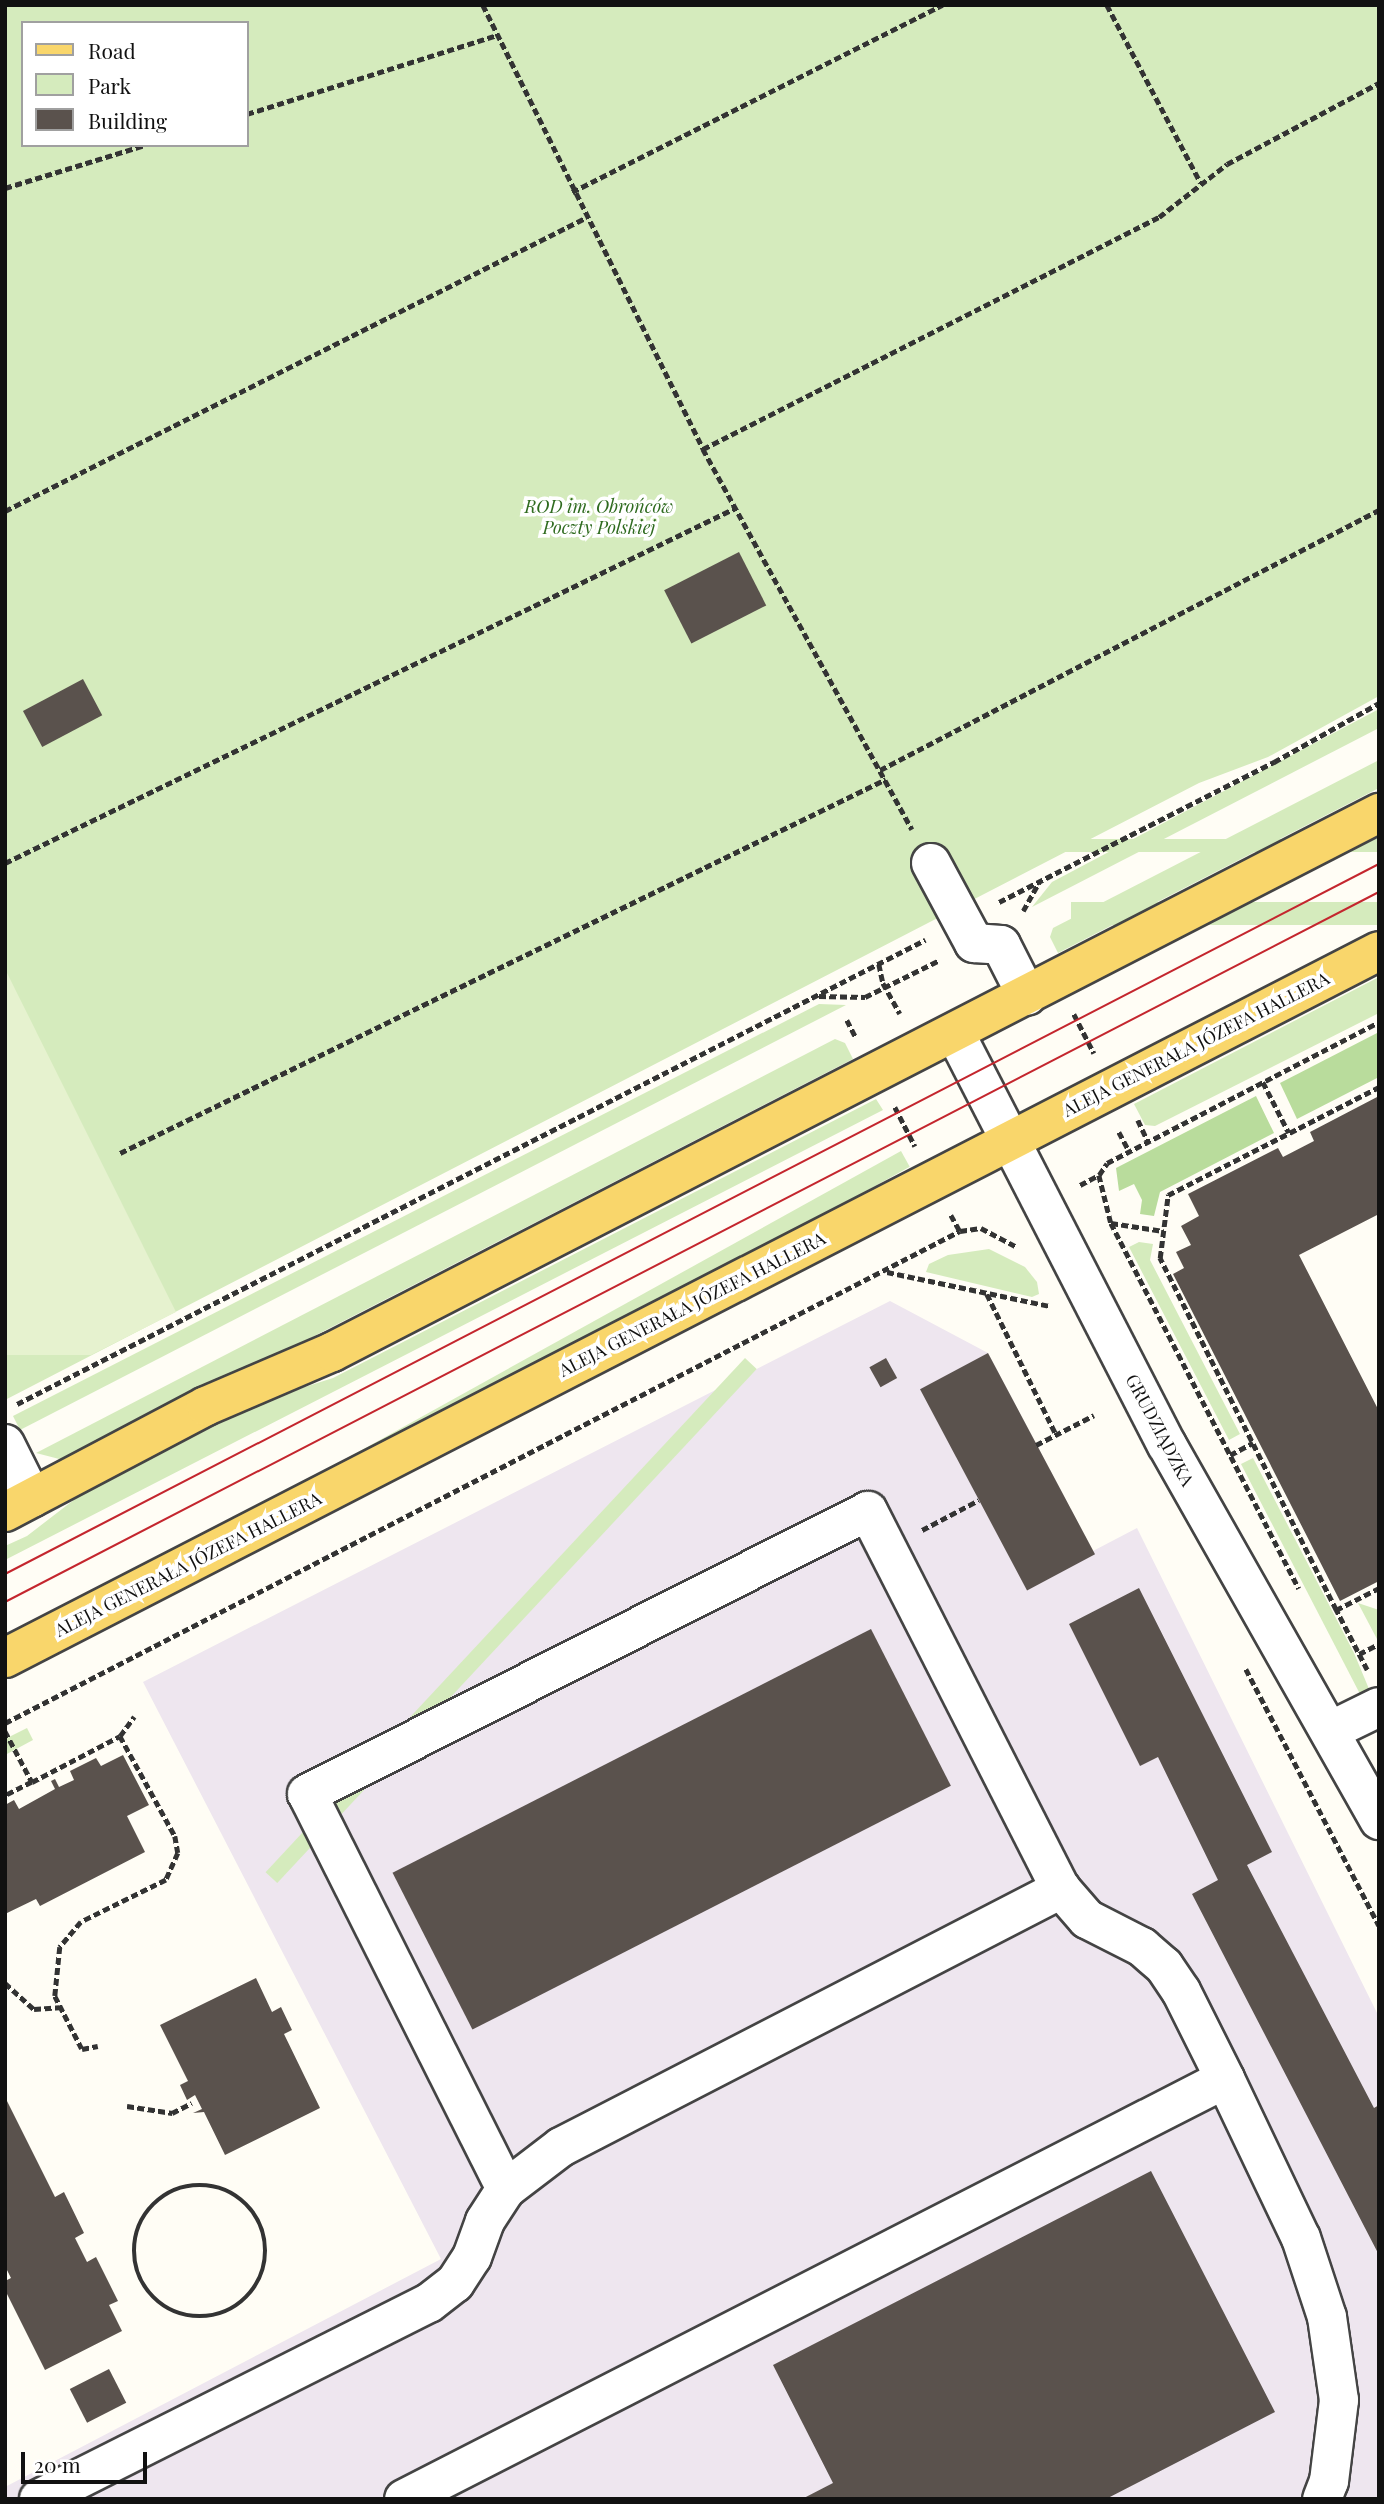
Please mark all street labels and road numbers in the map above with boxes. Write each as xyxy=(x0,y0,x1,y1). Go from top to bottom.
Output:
street label: ALEJA GENERAŁA JÓZEFA HALLERA xyxy=(1059,967,1333,1121)
street label: ALEJA GENERAŁA JÓZEFA HALLERA xyxy=(555,1227,829,1381)
street label: GRUDZIĄDZKA xyxy=(1121,1370,1199,1490)
street label: ALEJA GENERAŁA JÓZEFA HALLERA xyxy=(51,1487,325,1641)

